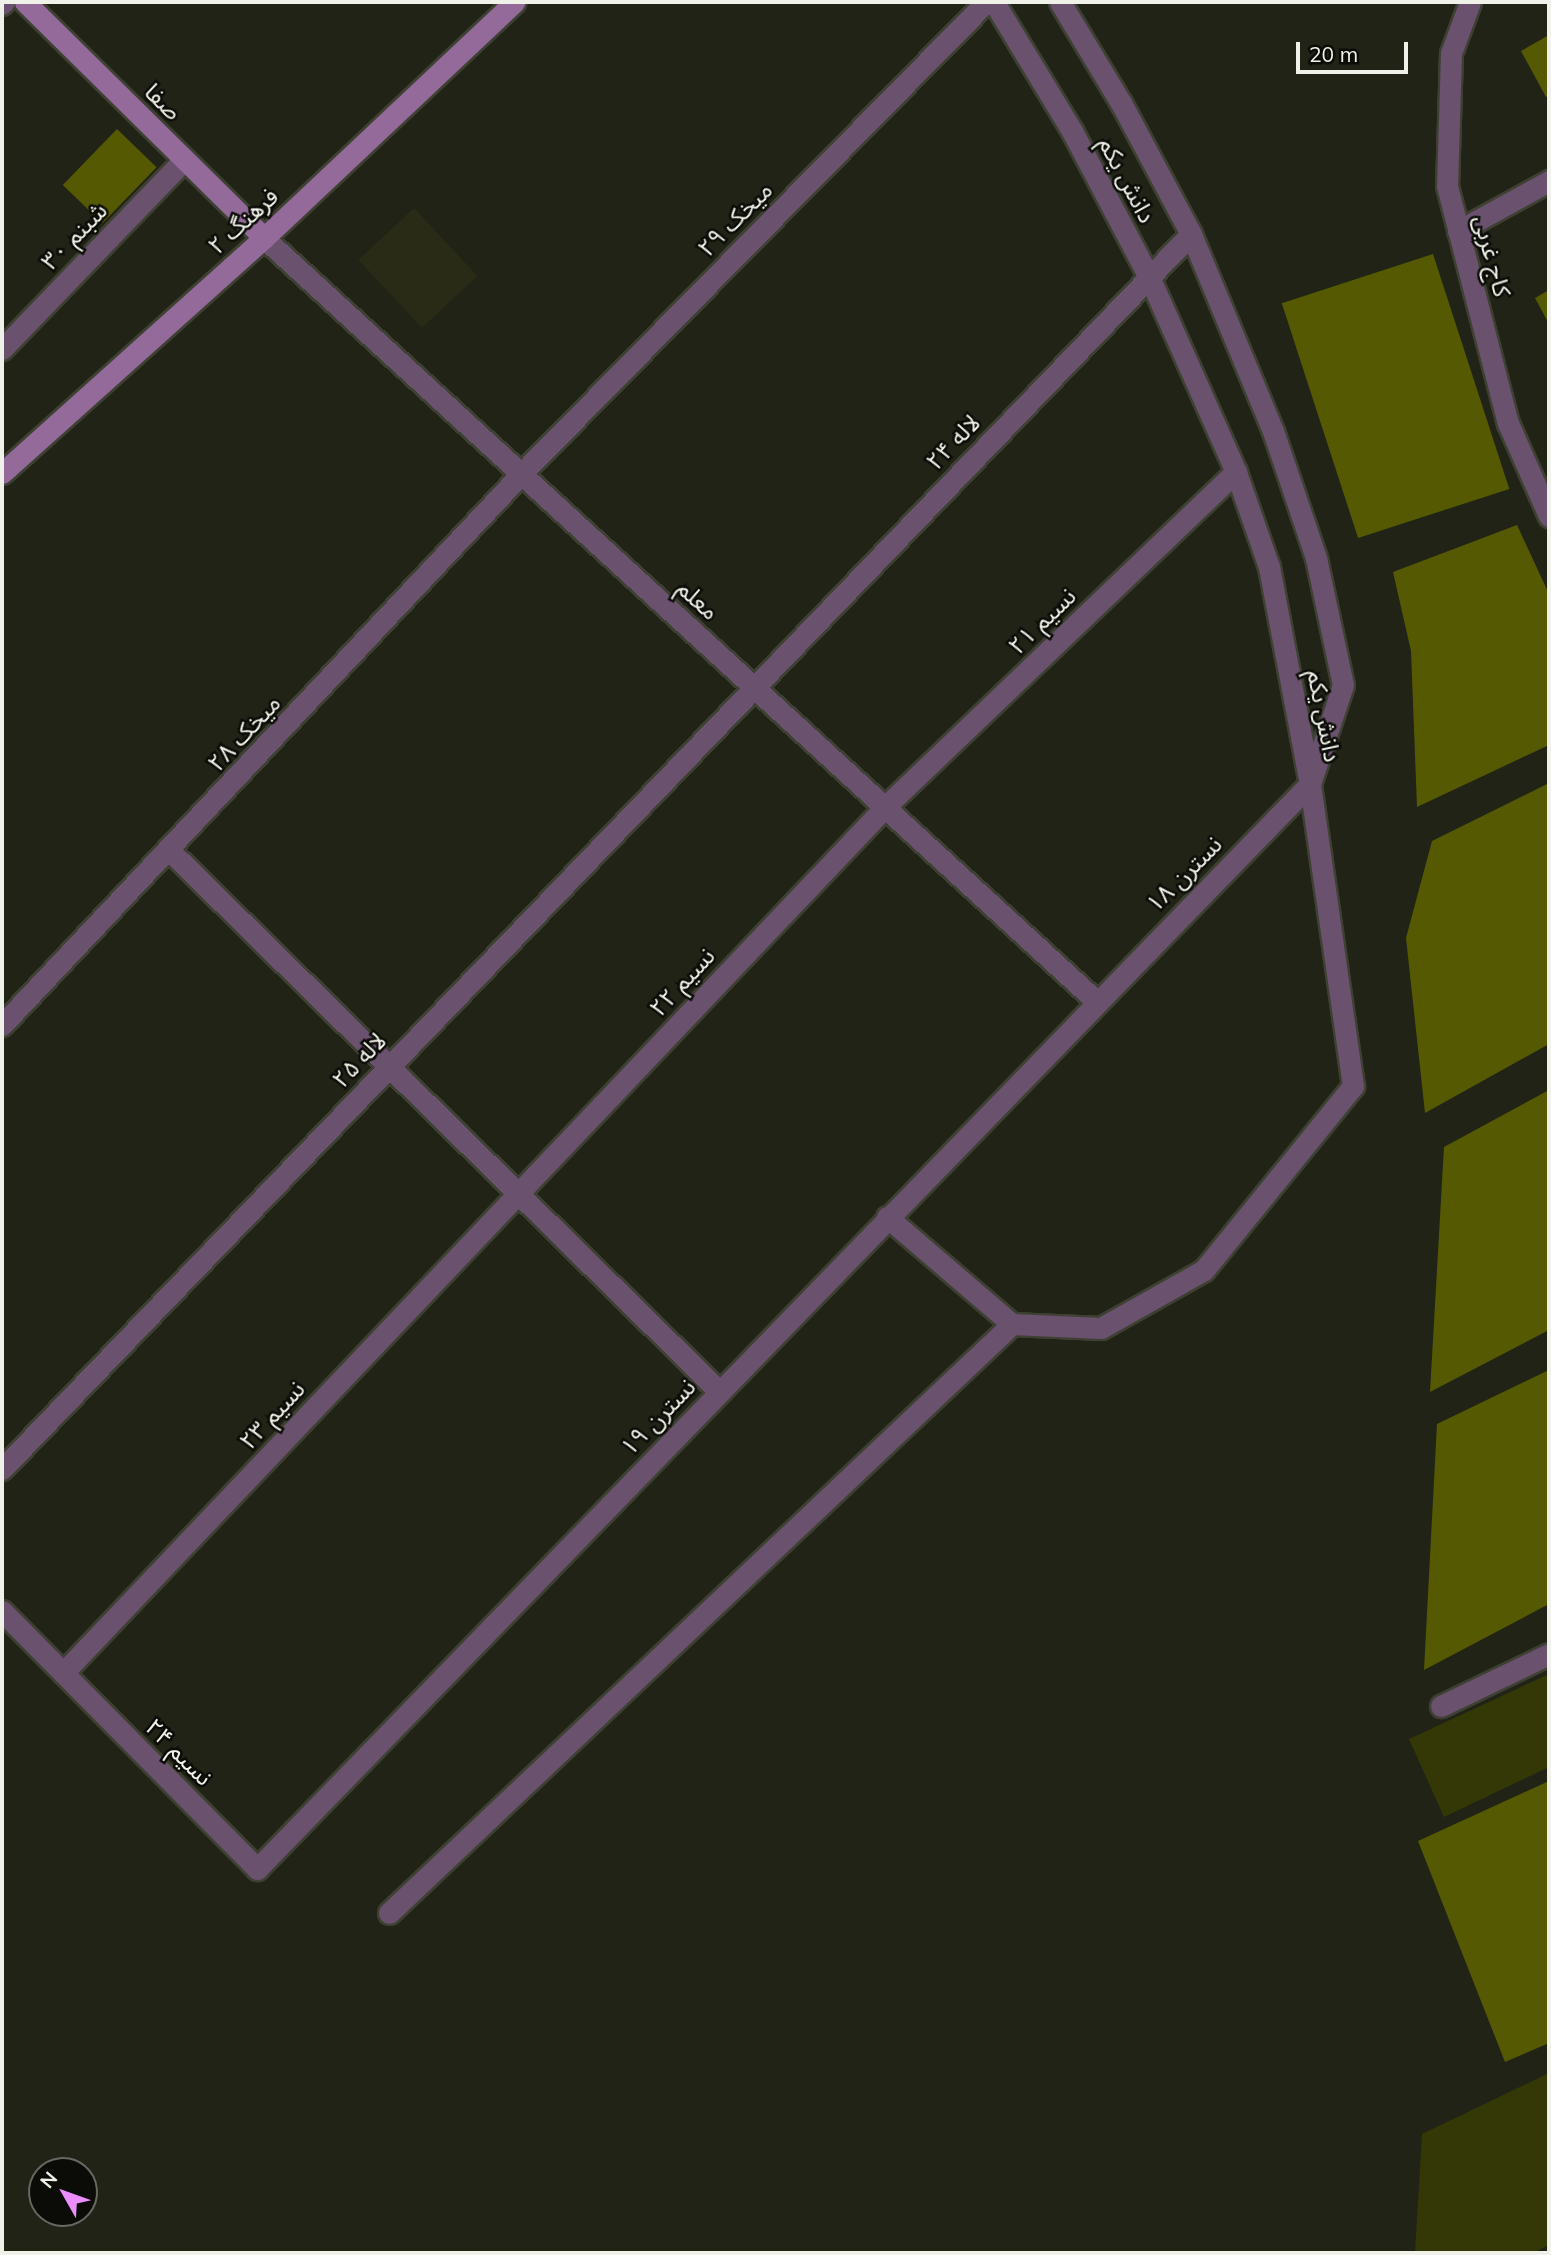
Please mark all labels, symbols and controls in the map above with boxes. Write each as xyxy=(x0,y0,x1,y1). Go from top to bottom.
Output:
scale bar xyxy=(1299,28,1411,72)
text: 20 m xyxy=(1309,41,1358,67)
street label: صفا xyxy=(138,77,188,127)
street label: دانش یکم xyxy=(1092,132,1162,228)
street label: میخک ۲۹ xyxy=(692,176,778,262)
street label: فرهنگ ۲ xyxy=(202,182,284,260)
street label: شبنم ۳۰ xyxy=(35,196,113,276)
street label: کاج غربی xyxy=(1467,212,1517,300)
street label: لاله ۲۴ xyxy=(920,408,986,476)
street label: معلم xyxy=(671,574,725,626)
street label: نسیم ۲۱ xyxy=(1002,582,1082,660)
street label: دانش یکم xyxy=(1301,668,1347,764)
street label: میخک ۲۸ xyxy=(201,689,287,777)
street label: نسترن ۱۸ xyxy=(1140,830,1228,918)
street label: نسیم ۲۲ xyxy=(643,942,721,1022)
street label: لاله ۲۵ xyxy=(326,1026,392,1094)
street label: نسترن ۱۹ xyxy=(614,1373,702,1461)
street label: نسیم ۲۳ xyxy=(233,1375,311,1455)
street label: نسیم ۲۴ xyxy=(139,1712,219,1792)
north arrow xyxy=(28,2157,98,2227)
text: N xyxy=(35,2167,62,2193)

